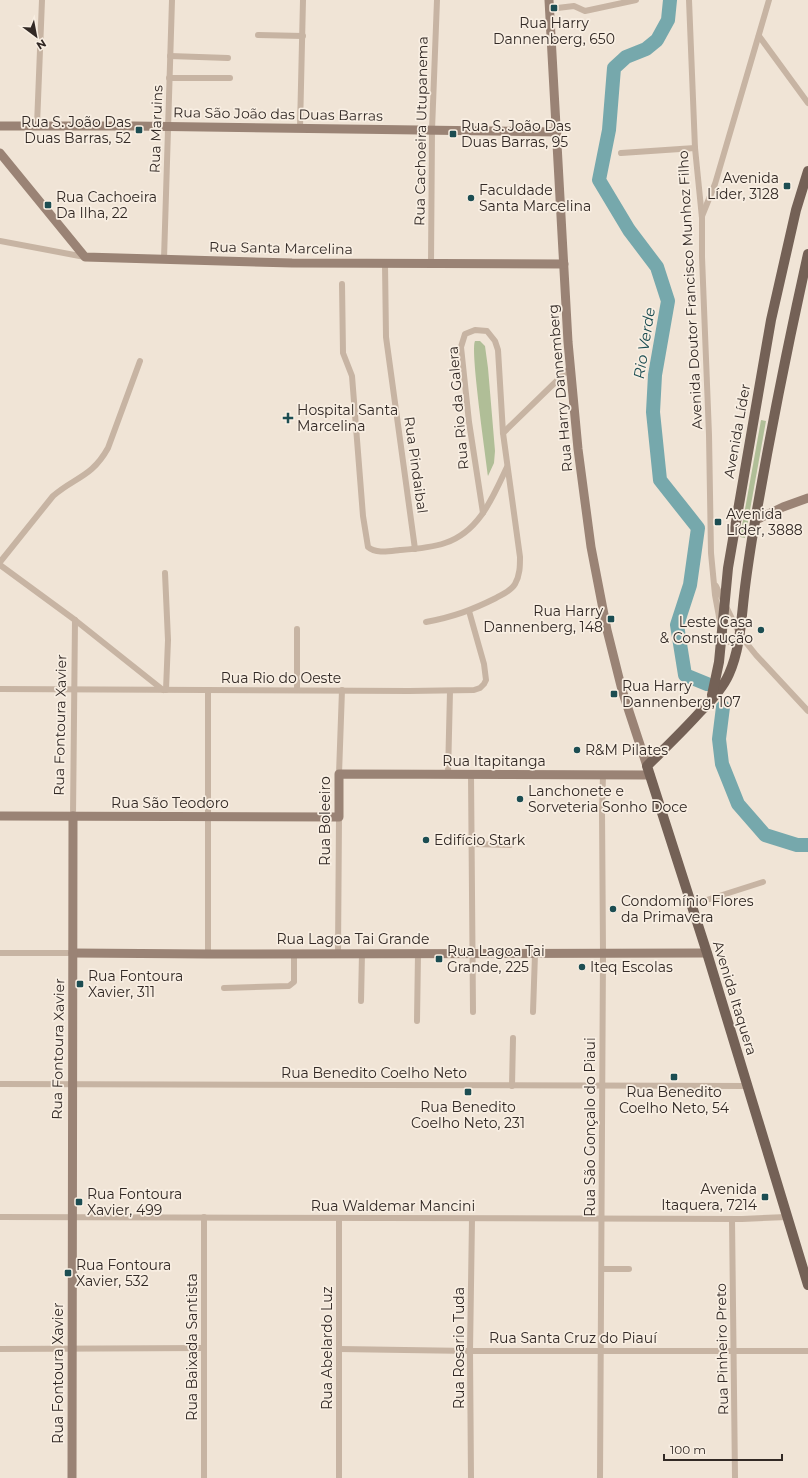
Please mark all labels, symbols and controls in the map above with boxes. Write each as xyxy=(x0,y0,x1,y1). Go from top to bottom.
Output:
marker: Rua Harry Dannenberg, 650 xyxy=(549,3,559,13)
place label: Rua Harry Dannenberg, 650 xyxy=(493,14,615,48)
north arrow xyxy=(16,16,56,56)
text: N xyxy=(34,36,49,53)
street label: Rua Cachoeira Utupanema xyxy=(410,36,432,226)
street label: Rua Maruins xyxy=(145,84,167,173)
street label: Rua São João das Duas Barras xyxy=(173,103,383,125)
place label: Rua S. João Das Duas Barras, 52 xyxy=(21,113,131,147)
place label: Rua S. João Das Duas Barras, 95 xyxy=(461,117,571,151)
marker: Rua S. João Das Duas Barras, 52 xyxy=(134,125,144,135)
marker: Rua S. João Das Duas Barras, 95 xyxy=(448,129,458,139)
street label: Avenida Doutor Francisco Munhoz Filho xyxy=(674,150,706,430)
place label: Avenida Líder, 3128 xyxy=(707,169,779,203)
place label: Faculdade Santa Marcelina xyxy=(479,181,591,215)
marker: Avenida Líder, 3128 xyxy=(782,181,792,191)
place label: Rua Cachoeira Da Ilha, 22 xyxy=(56,188,157,222)
marker: Faculdade Santa Marcelina xyxy=(466,193,476,203)
marker: Rua Cachoeira Da Ilha, 22 xyxy=(43,200,53,210)
street label: Rua Santa Marcelina xyxy=(209,238,353,258)
street label: Rua Harry Dannemberg xyxy=(544,303,576,473)
water label: Rio Verde xyxy=(629,306,659,380)
street label: Rua Rio da Galera xyxy=(444,346,472,470)
street label: Avenida Líder xyxy=(720,382,754,480)
place label: Hospital Santa Marcelina xyxy=(297,401,398,435)
marker: Hospital Santa Marcelina xyxy=(282,412,294,424)
street label: Rua Pindaibal xyxy=(400,415,432,515)
place label: Avenida Líder, 3888 xyxy=(726,505,803,539)
marker: Avenida Líder, 3888 xyxy=(713,517,723,527)
place label: Rua Harry Dannenberg, 148 xyxy=(483,602,603,636)
place label: Leste Casa & Construção xyxy=(660,613,753,647)
marker: Rua Harry Dannenberg, 148 xyxy=(606,614,616,624)
marker: Leste Casa & Construção xyxy=(756,625,766,635)
street label: Rua Fontoura Xavier xyxy=(50,654,70,796)
street label: Rua Rio do Oeste xyxy=(221,669,341,687)
place label: Rua Harry Dannenberg, 107 xyxy=(622,677,741,711)
marker: Rua Harry Dannenberg, 107 xyxy=(609,689,619,699)
place label: R&M Pilates xyxy=(585,741,668,759)
marker: R&M Pilates xyxy=(572,745,582,755)
street label: Rua Itapitanga xyxy=(442,752,546,770)
street label: Rua Boleeiro xyxy=(316,776,334,866)
place label: Lanchonete e Sorveteria Sonho Doce xyxy=(528,782,687,816)
street label: Rua São Teodoro xyxy=(111,794,229,812)
marker: Lanchonete e Sorveteria Sonho Doce xyxy=(515,794,525,804)
place label: Edifício Stark xyxy=(434,831,526,849)
marker: Edifício Stark xyxy=(421,835,431,845)
place label: Condomínio Flores da Primavera xyxy=(621,892,754,926)
marker: Condomínio Flores da Primavera xyxy=(608,904,618,914)
street label: Rua Lagoa Tai Grande xyxy=(276,930,430,948)
street label: Avenida Itaquera xyxy=(709,939,761,1057)
place label: Rua Lagoa Tai Grande, 225 xyxy=(447,942,545,976)
marker: Rua Lagoa Tai Grande, 225 xyxy=(434,954,444,964)
place label: Iteq Escolas xyxy=(590,958,673,976)
marker: Iteq Escolas xyxy=(577,962,587,972)
place label: Rua Fontoura Xavier, 311 xyxy=(88,967,183,1001)
street label: Rua Fontoura Xavier xyxy=(48,978,68,1120)
marker: Rua Fontoura Xavier, 311 xyxy=(75,979,85,989)
street label: Rua São Gonçalo do Piaui xyxy=(581,1037,599,1217)
street label: Rua Benedito Coelho Neto xyxy=(281,1064,467,1082)
marker: Rua Benedito Coelho Neto, 54 xyxy=(669,1072,679,1082)
place label: Rua Benedito Coelho Neto, 54 xyxy=(619,1083,730,1117)
marker: Rua Benedito Coelho Neto, 231 xyxy=(463,1087,473,1097)
place label: Rua Benedito Coelho Neto, 231 xyxy=(411,1098,525,1132)
place label: Avenida Itaquera, 7214 xyxy=(661,1180,758,1214)
place label: Rua Fontoura Xavier, 499 xyxy=(87,1185,182,1219)
marker: Avenida Itaquera, 7214 xyxy=(760,1192,770,1202)
marker: Rua Fontoura Xavier, 499 xyxy=(74,1197,84,1207)
street label: Rua Waldemar Mancini xyxy=(311,1197,475,1215)
place label: Rua Fontoura Xavier, 532 xyxy=(76,1256,171,1290)
marker: Rua Fontoura Xavier, 532 xyxy=(63,1268,73,1278)
street label: Rua Baixada Santista xyxy=(183,1273,201,1421)
street label: Rua Pinheiro Preto xyxy=(712,1283,732,1415)
street label: Rua Abelardo Luz xyxy=(318,1286,336,1410)
street label: Rua Rosario Tuda xyxy=(450,1287,468,1409)
street label: Rua Fontoura Xavier xyxy=(49,1302,67,1444)
street label: Rua Santa Cruz do Piauí xyxy=(489,1329,658,1347)
scale bar xyxy=(664,1436,782,1462)
text: 100 m xyxy=(670,1442,706,1457)

